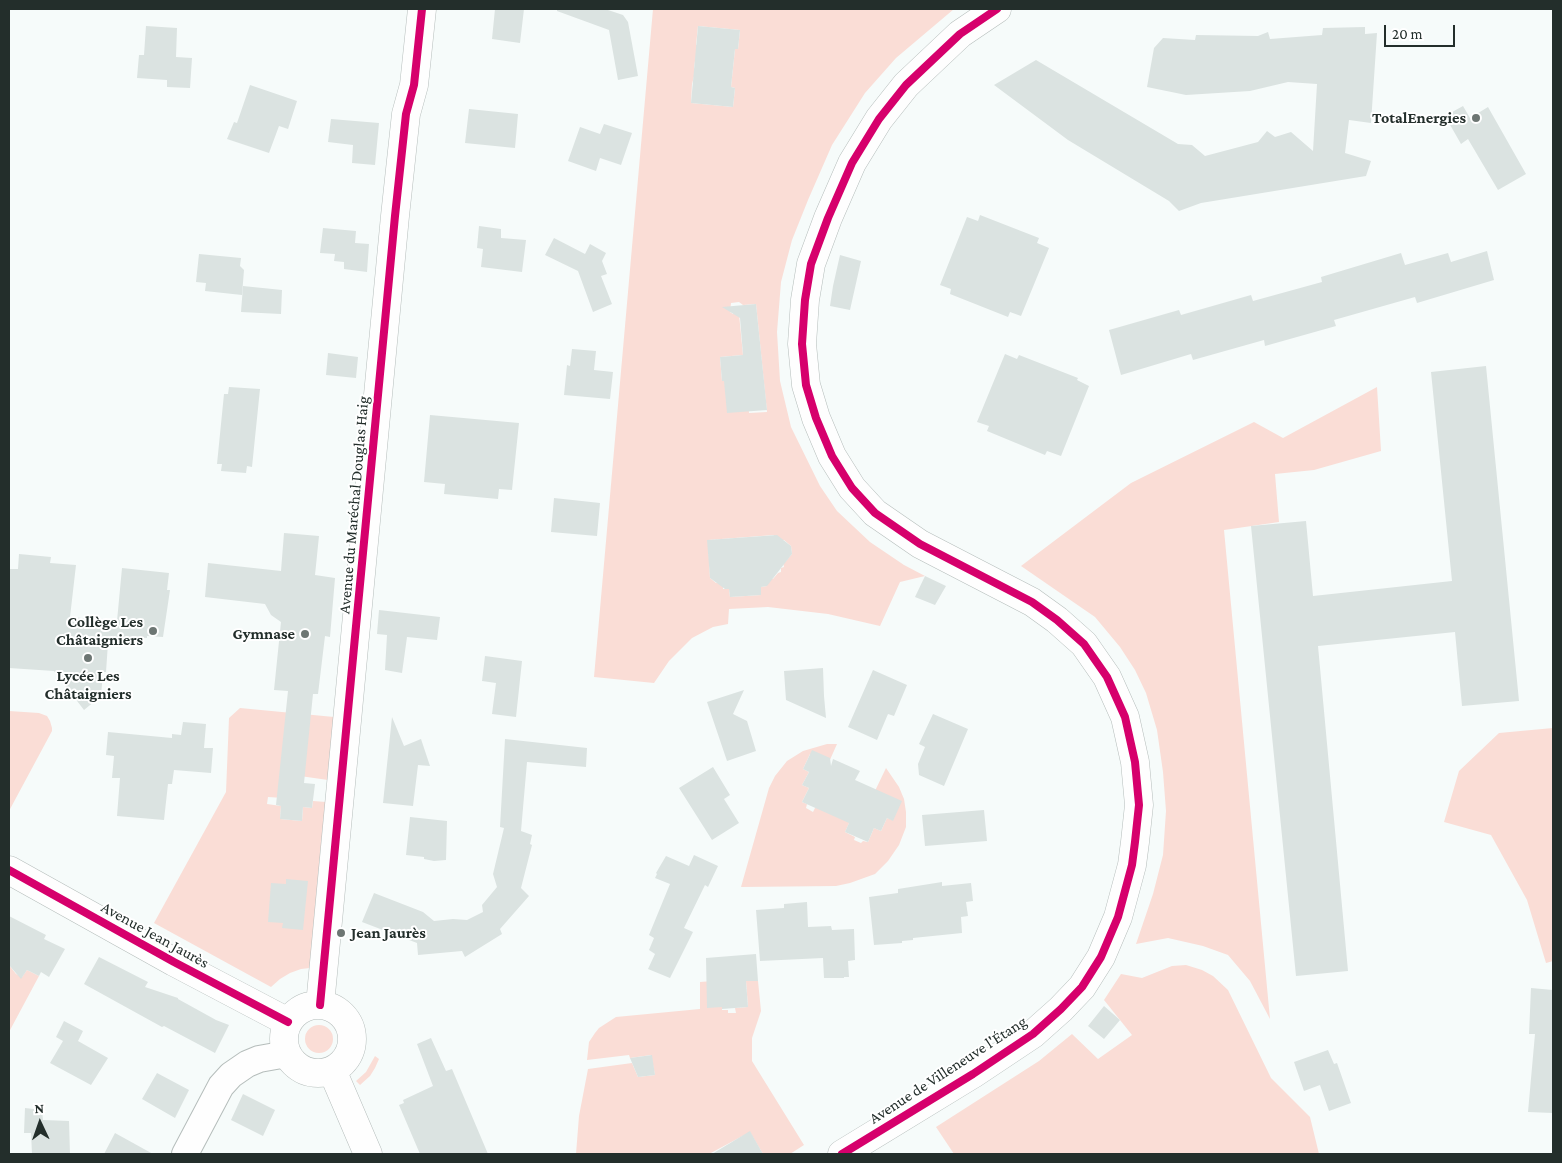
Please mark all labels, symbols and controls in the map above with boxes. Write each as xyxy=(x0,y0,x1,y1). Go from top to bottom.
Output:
scale bar xyxy=(1387,15,1458,47)
text: 20 m xyxy=(1392,26,1423,42)
place label: TotalEnergies xyxy=(1372,108,1466,128)
marker: TotalEnergies xyxy=(1470,112,1482,124)
street label: Avenue du Maréchal Douglas Haig xyxy=(335,395,373,615)
place label: Collège Les Châtaigniers xyxy=(56,612,143,650)
place label: Gymnase xyxy=(233,624,295,644)
marker: Collège Les Châtaigniers xyxy=(147,625,159,637)
marker: Gymnase xyxy=(299,628,311,640)
marker: Lycée Les Châtaigniers xyxy=(82,652,94,664)
place label: Lycée Les Châtaigniers xyxy=(45,666,131,704)
street label: Avenue Jean Jaurès xyxy=(98,897,212,973)
place label: Jean Jaurès xyxy=(351,923,426,943)
marker: Jean Jaurès xyxy=(335,927,347,939)
street label: Avenue de Villeneuve l'Étang xyxy=(866,1012,1030,1128)
north arrow xyxy=(15,1098,65,1148)
text: N xyxy=(34,1100,44,1116)

